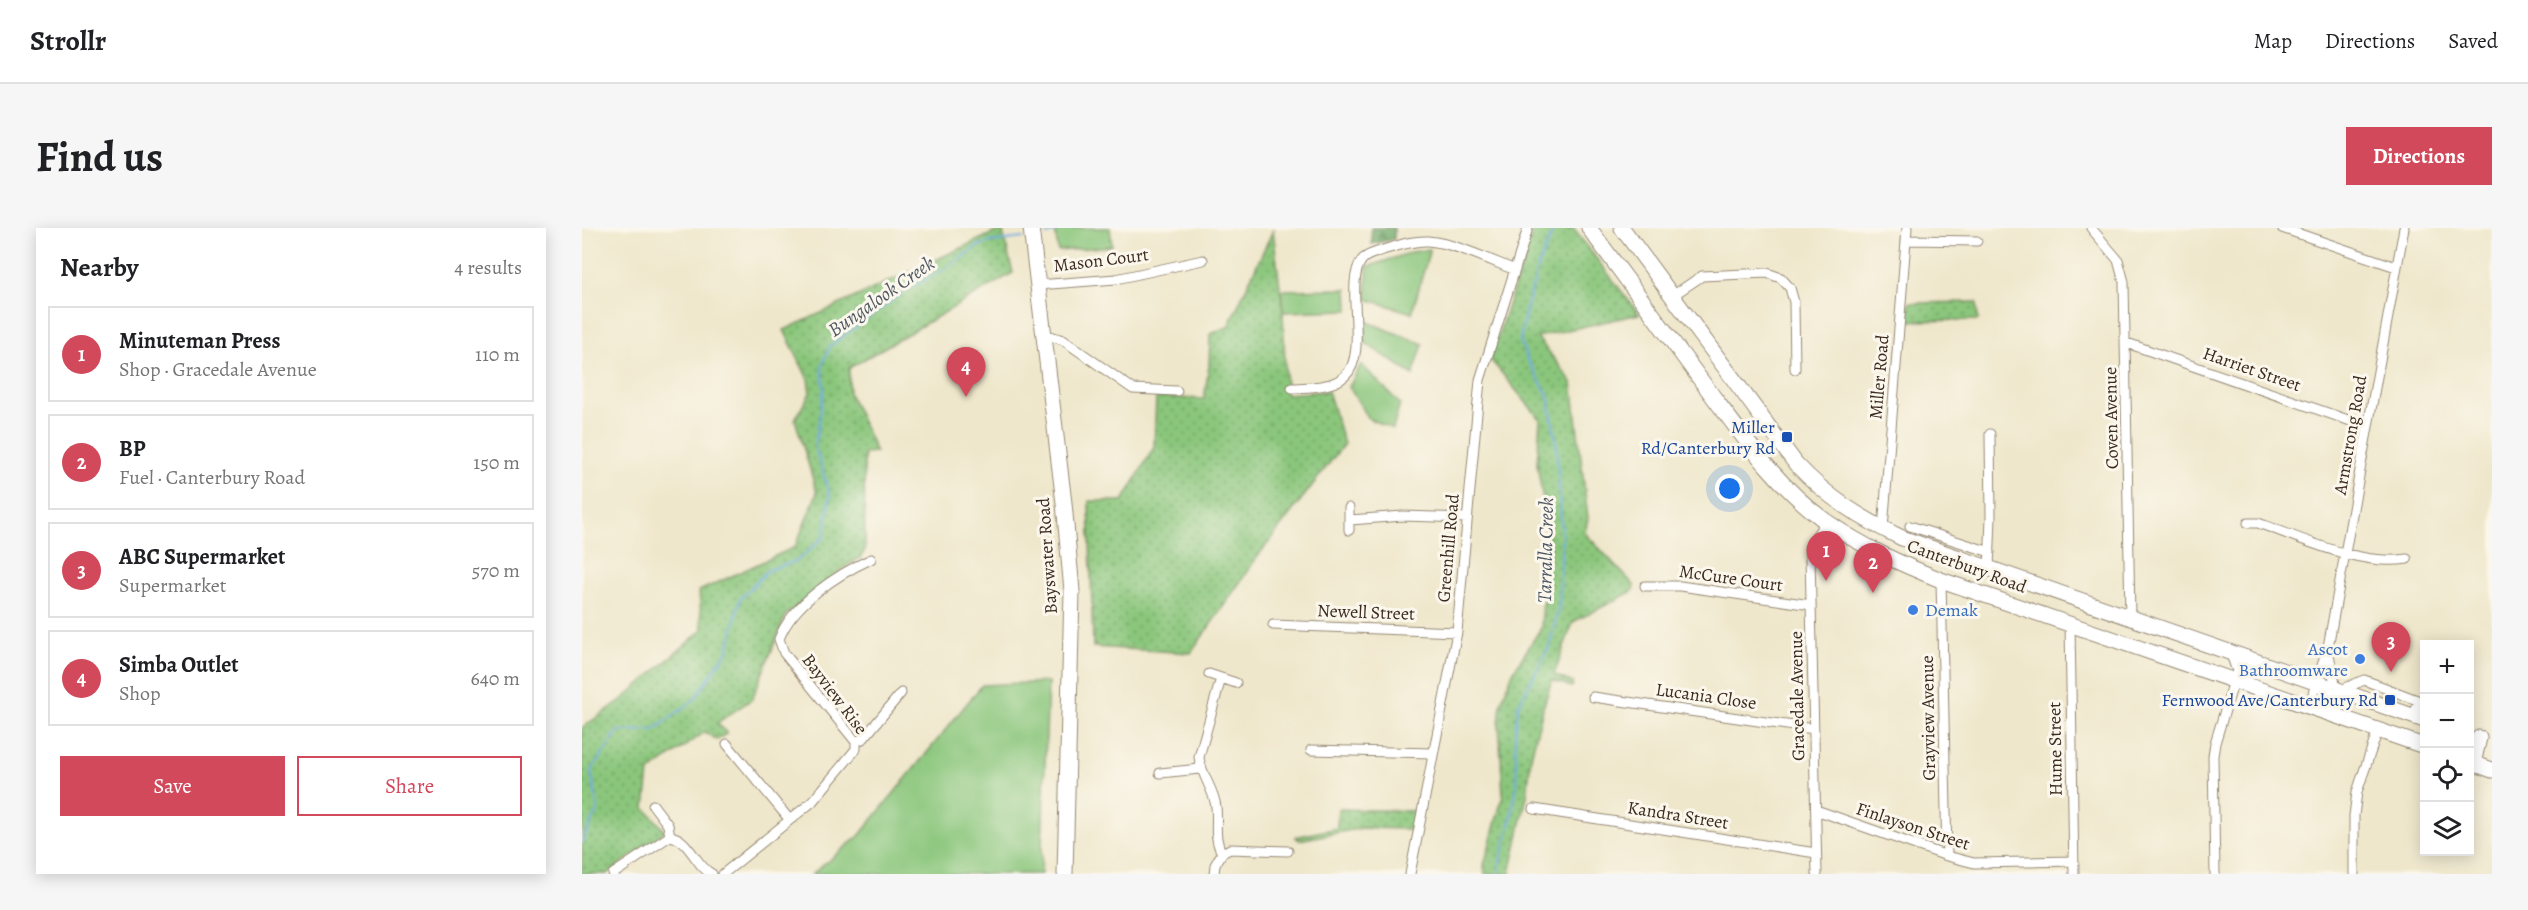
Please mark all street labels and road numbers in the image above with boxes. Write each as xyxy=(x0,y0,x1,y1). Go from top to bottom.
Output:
street label: Mason Court xyxy=(1052,242,1150,278)
street label: Miller Road xyxy=(1863,333,1895,420)
street label: Harriet Street xyxy=(2200,341,2304,397)
street label: Coven Avenue xyxy=(2098,367,2124,469)
street label: Armstrong Road xyxy=(2328,373,2372,498)
street label: Greenhill Road xyxy=(1431,492,1465,603)
street label: Bayswater Road xyxy=(1031,497,1063,615)
street label: Canterbury Road xyxy=(1904,533,2030,599)
street label: McCure Court xyxy=(1678,559,1784,597)
street label: Newell Street xyxy=(1317,598,1415,626)
street label: Gracedale Avenue xyxy=(1784,631,1810,761)
street label: Bayview Rise xyxy=(797,649,873,739)
street label: Grayview Avenue xyxy=(1915,655,1941,781)
street label: Lucania Close xyxy=(1654,677,1758,715)
street label: Hume Street xyxy=(2042,702,2068,796)
street label: Kandra Street xyxy=(1626,795,1730,835)
street label: Finlayson Street xyxy=(1853,796,1973,856)

